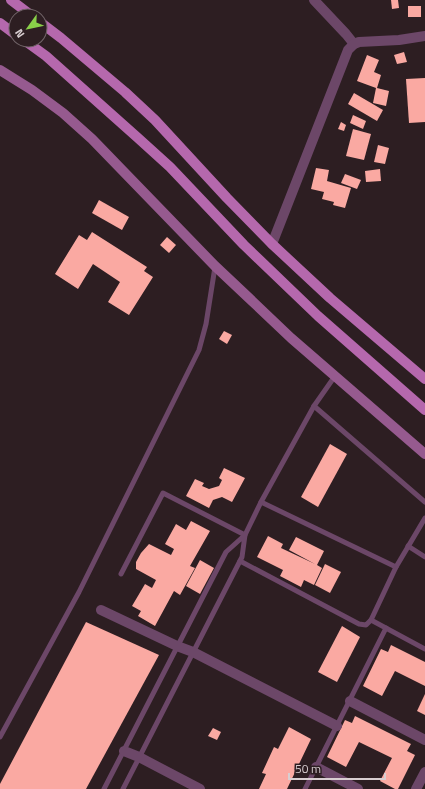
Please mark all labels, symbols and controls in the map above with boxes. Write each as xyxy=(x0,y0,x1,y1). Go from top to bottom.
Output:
north arrow xyxy=(8,8,48,48)
text: N xyxy=(11,26,28,41)
scale bar xyxy=(289,755,385,781)
text: 50 m xyxy=(295,759,321,778)

